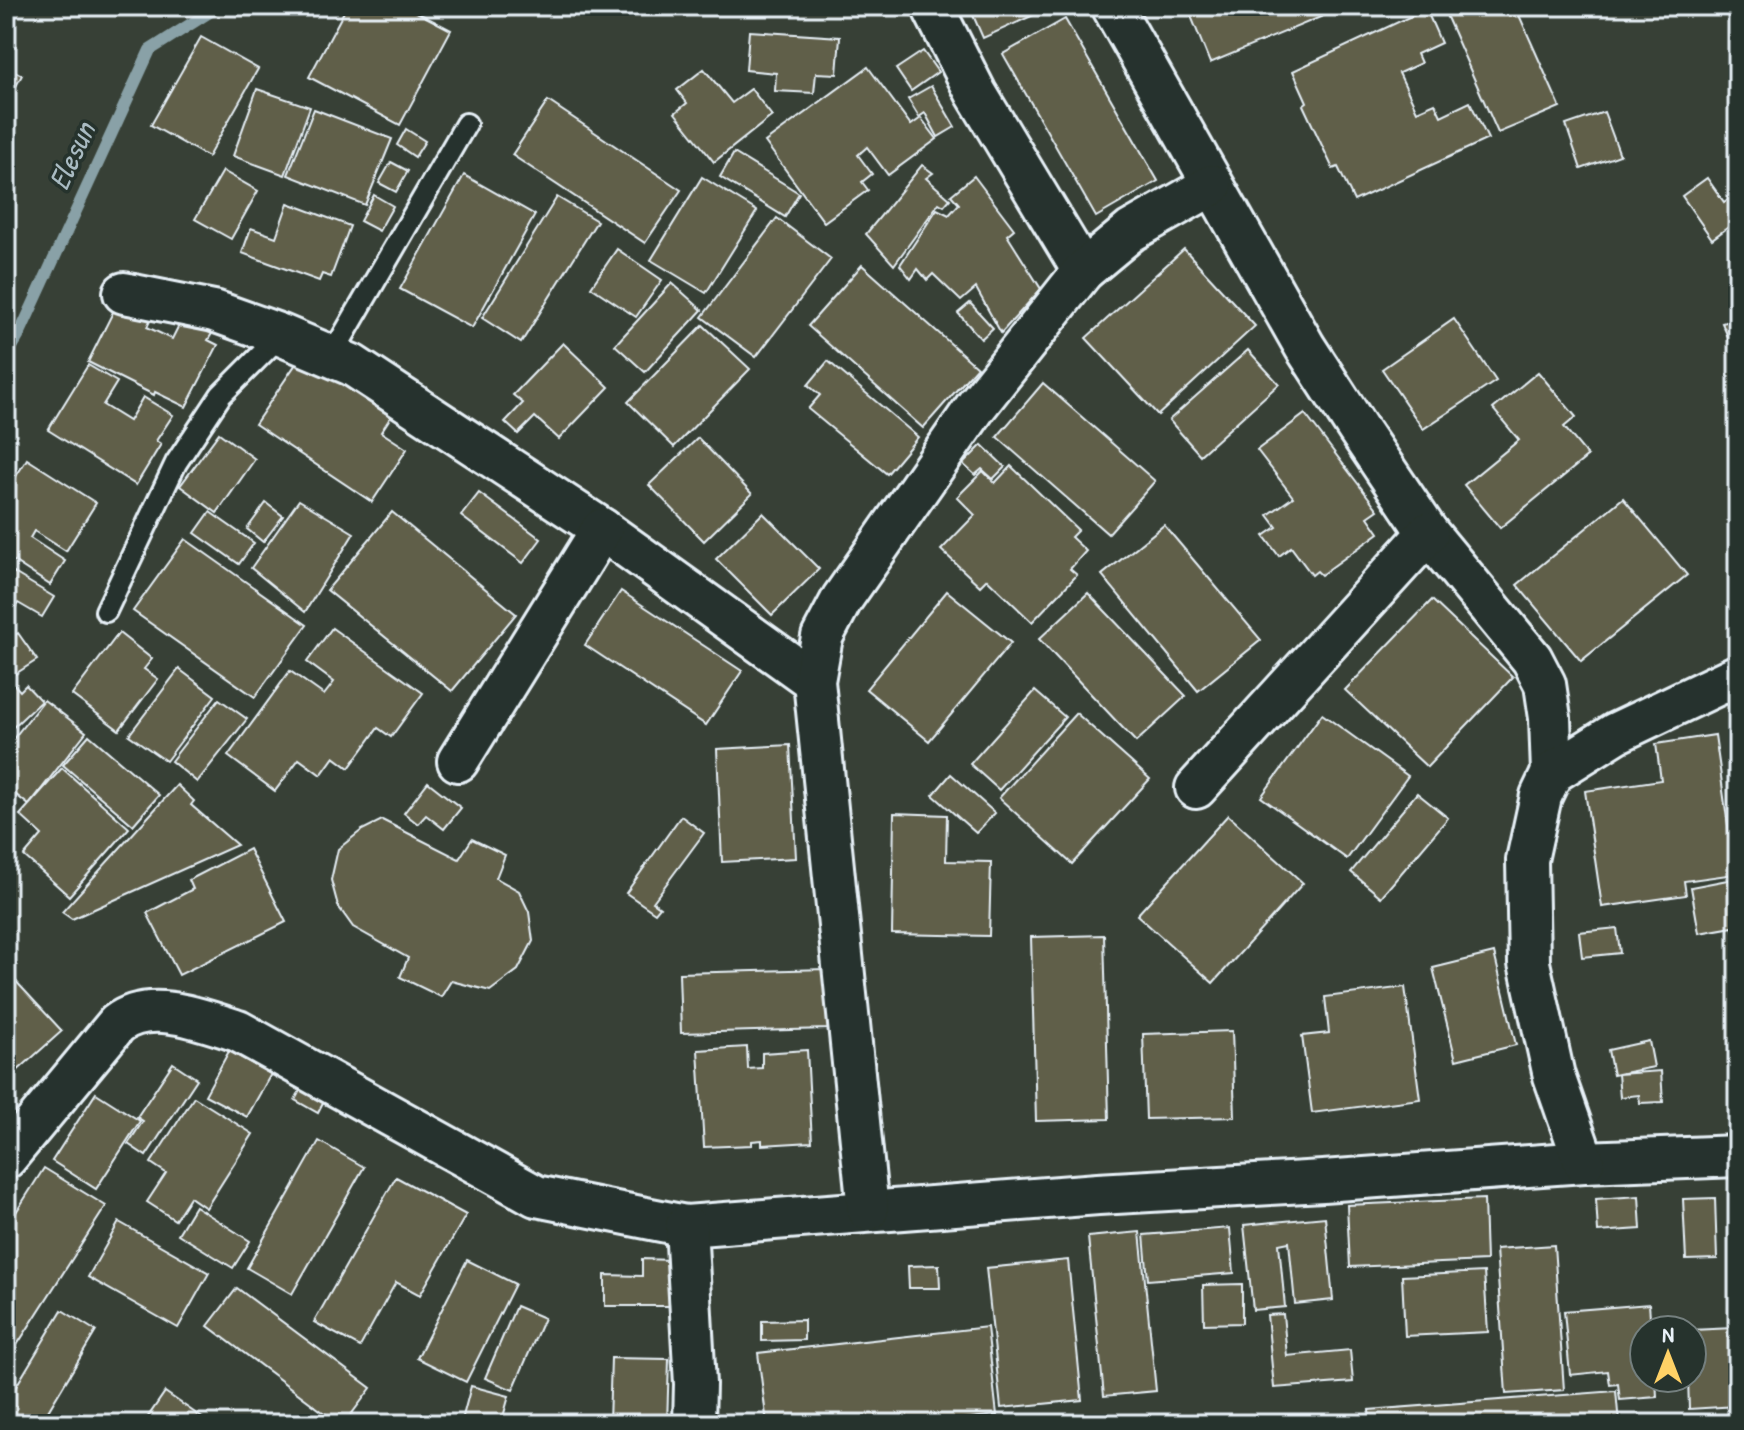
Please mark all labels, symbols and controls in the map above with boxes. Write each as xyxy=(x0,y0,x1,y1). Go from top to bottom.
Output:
water label: Elesun xyxy=(38,113,105,196)
north arrow xyxy=(1628,1314,1708,1394)
text: N xyxy=(1662,1319,1674,1349)

